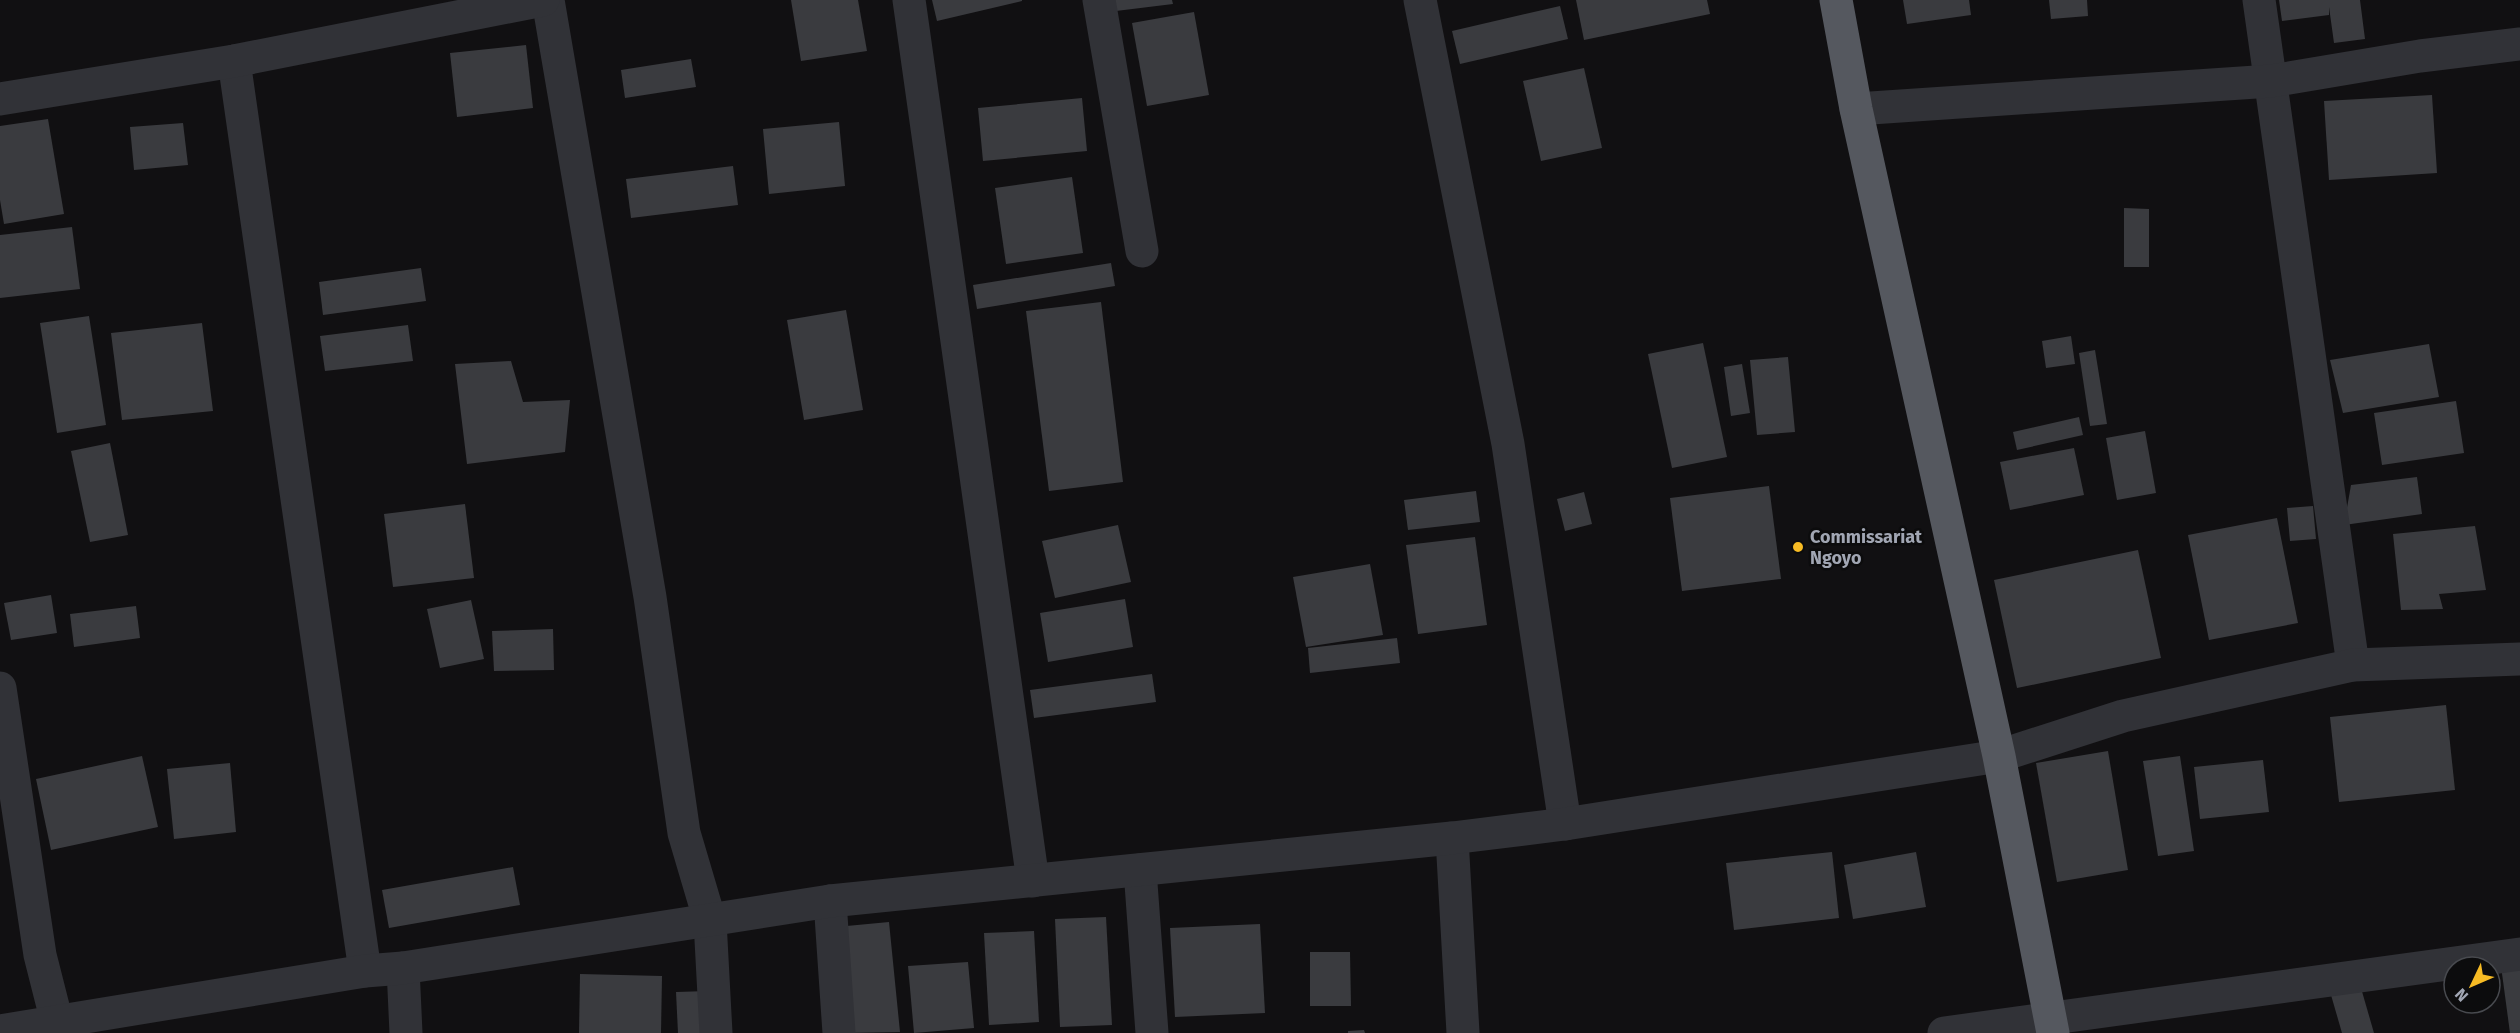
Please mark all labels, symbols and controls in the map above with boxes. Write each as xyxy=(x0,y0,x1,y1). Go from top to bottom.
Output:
place label: Commissariat Ngoyo xyxy=(1810,526,1923,569)
marker: Commissariat Ngoyo xyxy=(1791,540,1805,554)
north arrow xyxy=(2442,955,2502,1015)
text: N xyxy=(2451,985,2472,1005)

